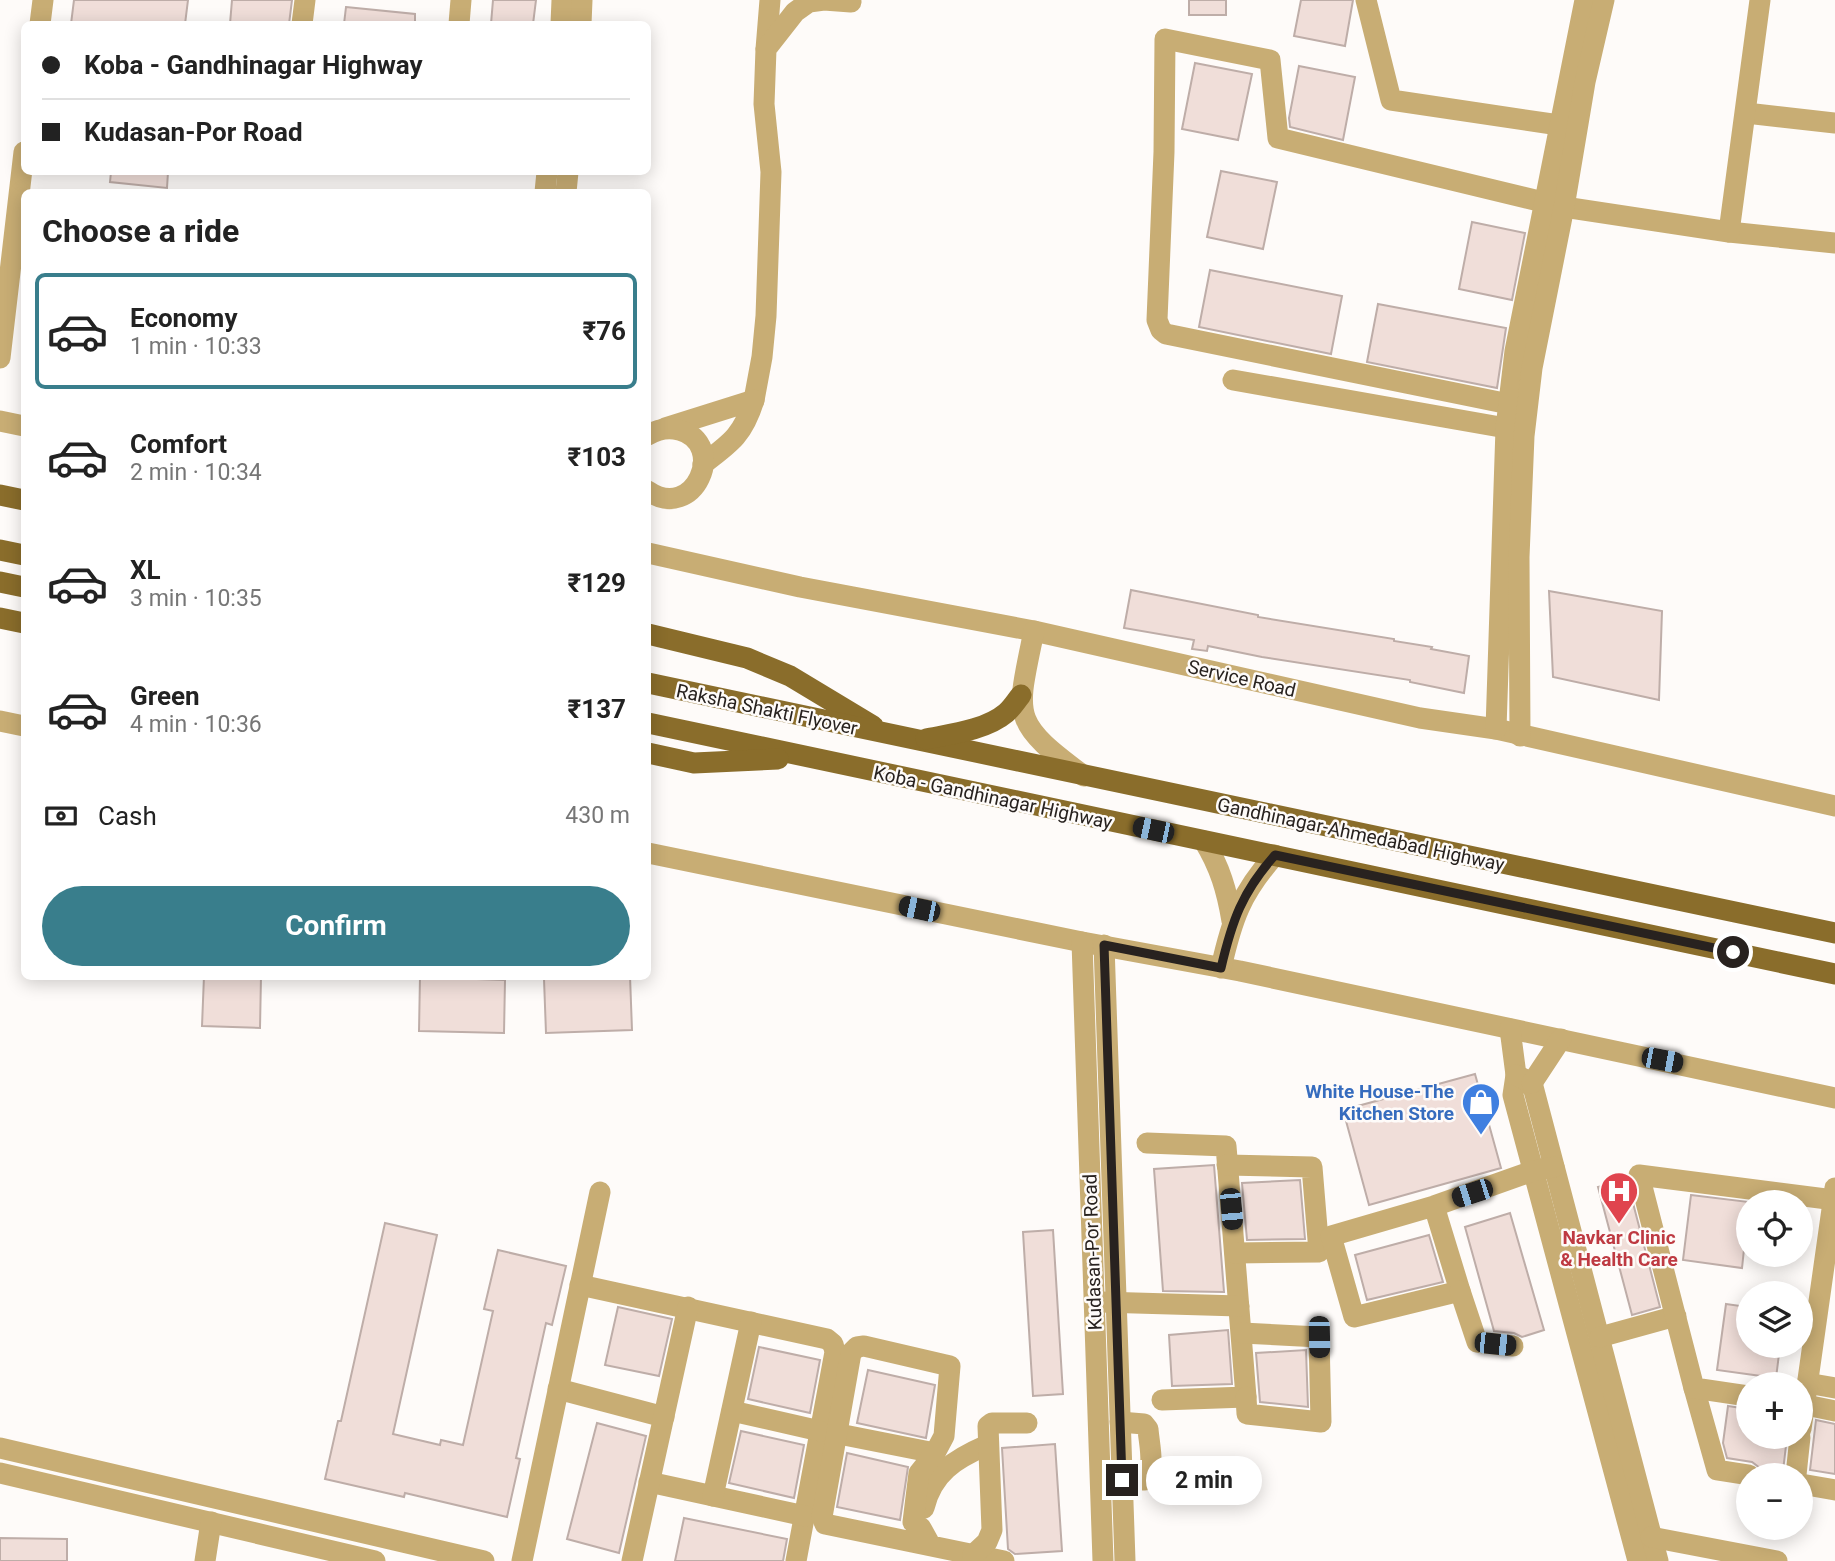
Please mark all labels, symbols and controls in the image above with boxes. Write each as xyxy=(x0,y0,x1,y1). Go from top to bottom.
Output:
text: Koba - Gandhinagar Highway xyxy=(84,50,423,80)
text: Kudasan-Por Road xyxy=(84,117,303,147)
text: Choose a ride xyxy=(42,212,239,250)
icon: car xyxy=(46,300,109,363)
text: Economy xyxy=(130,303,237,333)
text: ₹76 xyxy=(582,316,626,346)
text: 1 min · 10:33 xyxy=(130,333,262,360)
icon: car xyxy=(46,426,109,489)
text: Comfort xyxy=(130,429,227,459)
text: ₹103 xyxy=(568,442,626,472)
text: 2 min · 10:34 xyxy=(130,459,262,486)
icon: car xyxy=(46,552,109,615)
text: XL xyxy=(130,555,161,585)
text: ₹129 xyxy=(568,568,626,598)
text: 3 min · 10:35 xyxy=(130,585,262,612)
street label: Service Road xyxy=(1186,655,1298,702)
icon: car xyxy=(46,678,109,741)
street label: Raksha Shakti Flyover xyxy=(674,679,860,740)
text: Green xyxy=(130,681,200,711)
text: ₹137 xyxy=(568,694,626,724)
text: 4 min · 10:36 xyxy=(130,711,262,738)
street label: Koba - Gandhinagar Highway xyxy=(871,761,1114,834)
street label: Gandhinagar-Ahmedabad Highway xyxy=(1215,793,1507,876)
icon: cash xyxy=(42,797,80,835)
text: Cash xyxy=(98,801,157,831)
text: 430 m xyxy=(565,802,630,829)
car xyxy=(1131,815,1176,845)
button: Confirm xyxy=(42,886,630,966)
car xyxy=(897,894,942,924)
route start xyxy=(1717,936,1749,968)
car xyxy=(1640,1046,1685,1074)
place label: White House-The Kitchen Store xyxy=(1305,1080,1454,1125)
shop icon: White House-The Kitchen Store xyxy=(1460,1081,1502,1136)
hospital icon: Navkar Clinic & Health Care xyxy=(1598,1170,1640,1225)
street label: Kudasan-Por Road xyxy=(1078,1173,1107,1331)
car xyxy=(1449,1177,1496,1209)
car xyxy=(1219,1187,1244,1231)
map controls xyxy=(1736,1190,1813,1540)
button: locate xyxy=(1736,1190,1813,1267)
place label: Navkar Clinic & Health Care xyxy=(1560,1226,1678,1271)
button: layers xyxy=(1736,1281,1813,1358)
car xyxy=(1309,1316,1330,1358)
car xyxy=(1474,1331,1517,1357)
button: + xyxy=(1736,1372,1813,1449)
callout: 2 min xyxy=(1146,1456,1262,1504)
button: − xyxy=(1736,1463,1813,1540)
route end xyxy=(1106,1464,1138,1496)
text: 2 min xyxy=(1175,1467,1233,1494)

